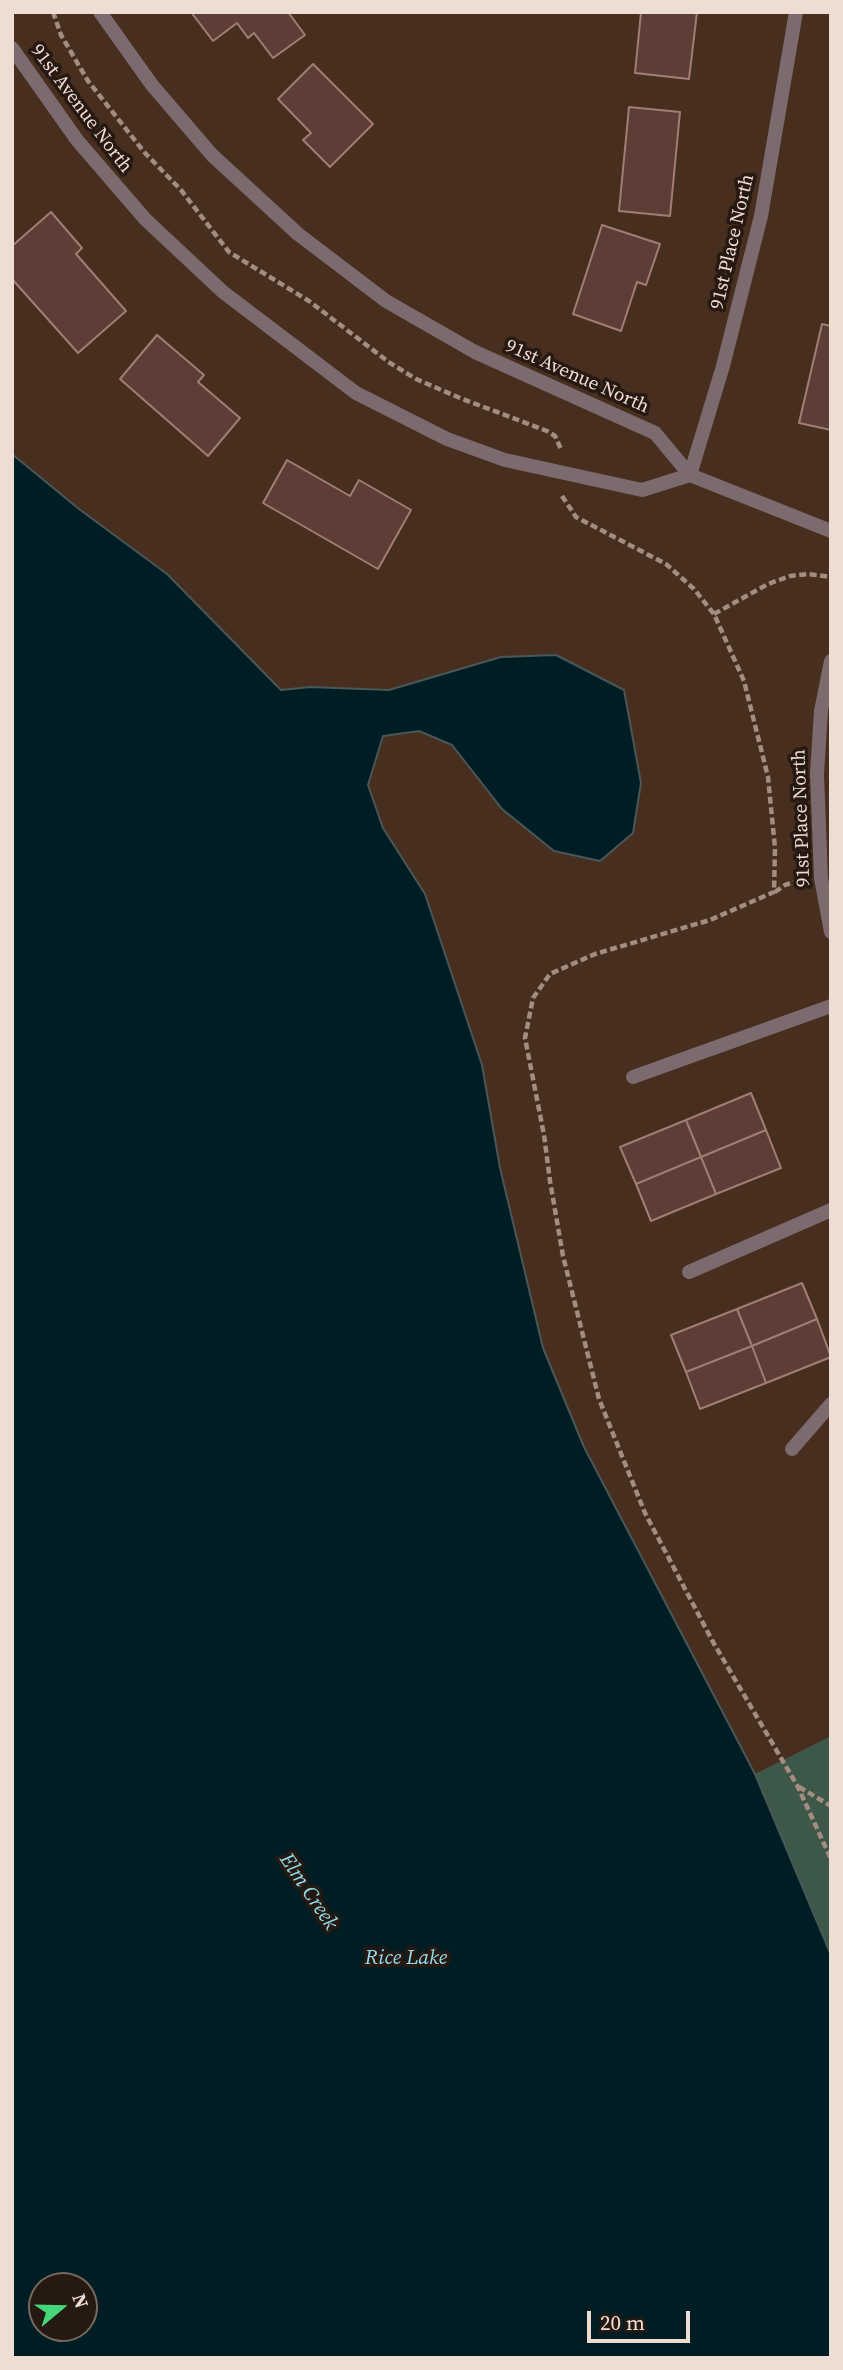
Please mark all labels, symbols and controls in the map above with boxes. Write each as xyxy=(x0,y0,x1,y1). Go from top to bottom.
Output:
street label: 91st Avenue North xyxy=(25,40,137,178)
street label: 91st Place North xyxy=(706,172,760,312)
street label: 91st Avenue North xyxy=(502,335,652,419)
street label: 91st Place North xyxy=(788,749,816,887)
water label: Elm Creek xyxy=(273,1849,343,1935)
water label: Rice Lake xyxy=(365,1946,447,1972)
north arrow xyxy=(28,2272,98,2342)
text: N xyxy=(66,2290,96,2312)
scale bar xyxy=(591,2296,694,2340)
text: 20 m xyxy=(600,2308,645,2337)

